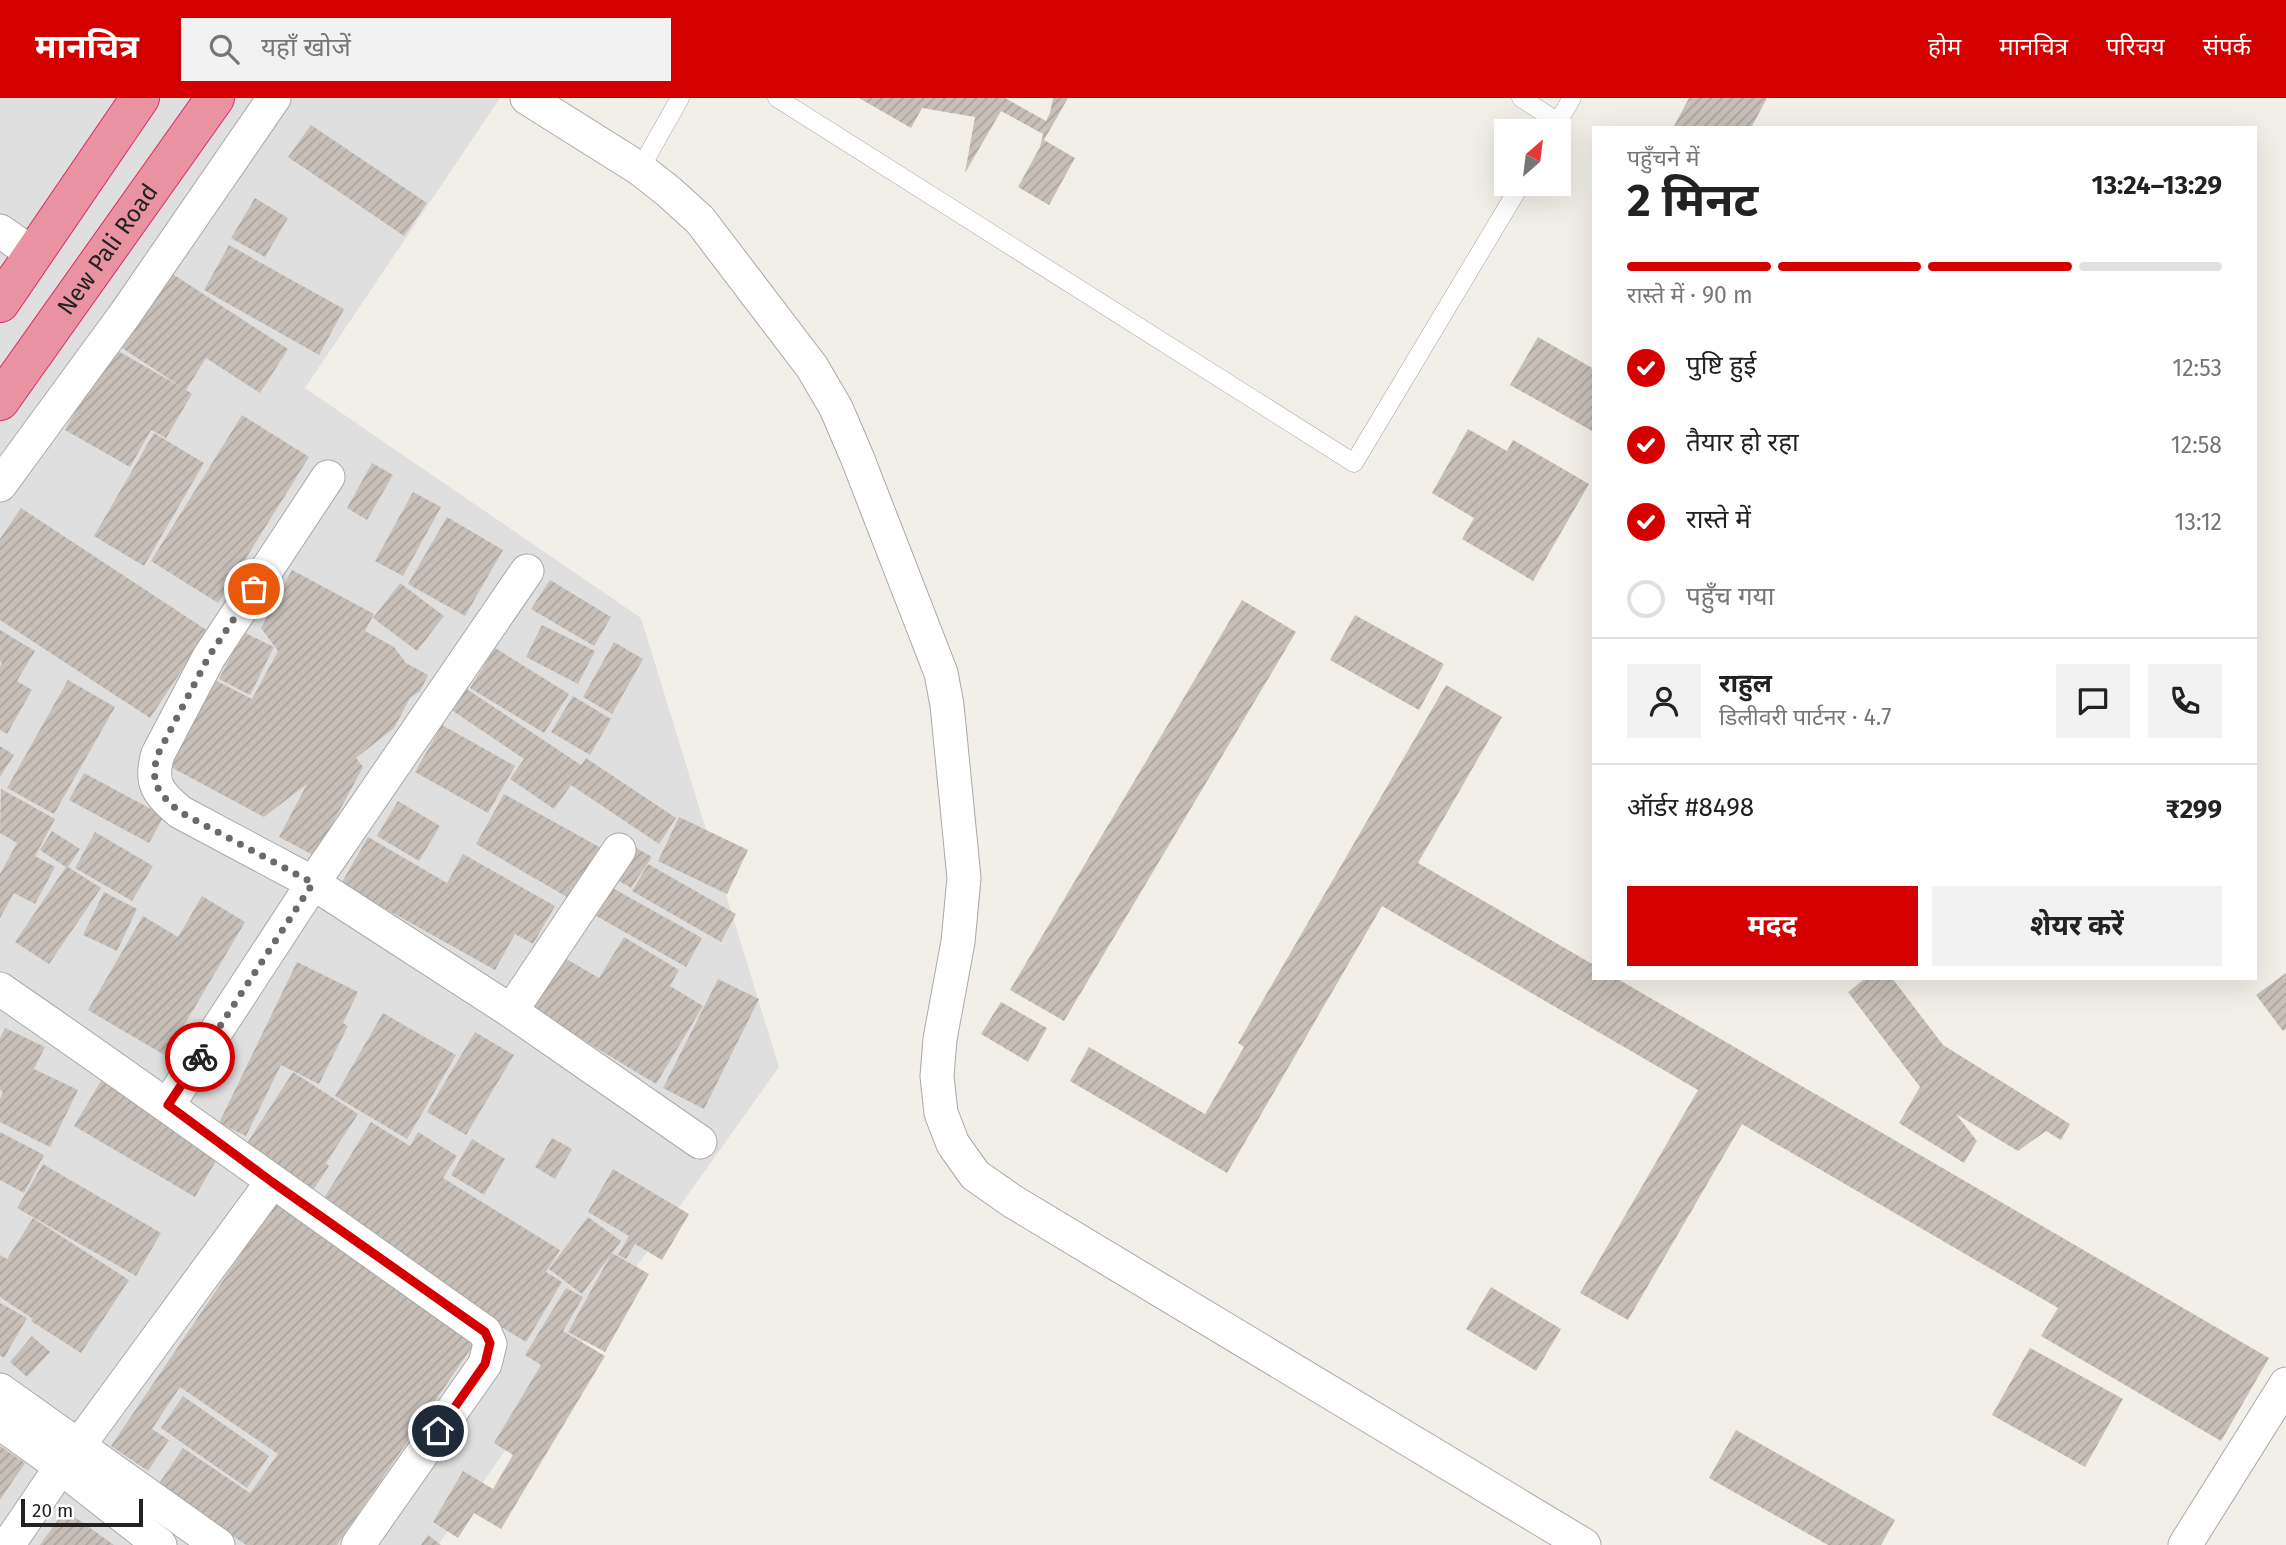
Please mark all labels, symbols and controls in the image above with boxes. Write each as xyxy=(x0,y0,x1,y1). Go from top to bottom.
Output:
search box xyxy=(181,18,671,81)
text: मानचित्र xyxy=(35,27,139,67)
icon: search xyxy=(205,30,243,68)
text: यहाँ खोजें xyxy=(261,32,351,63)
text: होम xyxy=(1928,33,1961,61)
text: मानचित्र xyxy=(1999,33,2068,61)
text: परिचय xyxy=(2106,33,2165,61)
text: संपर्क xyxy=(2203,33,2251,61)
north arrow xyxy=(1494,119,1572,196)
map controls xyxy=(1494,119,1571,196)
text: पहुँचने में xyxy=(1627,144,1700,172)
text: 13:24–13:29 xyxy=(2092,170,2222,201)
text: 2 मिनट xyxy=(1627,173,1758,228)
street label: New Pali Road xyxy=(52,178,164,320)
text: रास्ते में · 90 m xyxy=(1627,281,1753,309)
icon: check xyxy=(1627,349,1665,387)
text: पुष्टि हुई xyxy=(1686,350,1756,381)
text: 12:53 xyxy=(2172,354,2222,382)
icon: check xyxy=(1627,426,1665,464)
text: तैयार हो रहा xyxy=(1686,427,1799,458)
text: 12:58 xyxy=(2171,431,2222,459)
icon: check xyxy=(1627,503,1665,541)
text: रास्ते में xyxy=(1686,504,1751,535)
text: 13:12 xyxy=(2175,508,2222,536)
pin xyxy=(224,559,284,619)
icon: bag xyxy=(235,570,273,608)
text: पहुँच गया xyxy=(1686,581,1774,612)
button: person xyxy=(1627,664,1701,738)
button: chat xyxy=(2056,664,2130,738)
button: phone xyxy=(2148,664,2222,738)
text: राहुल xyxy=(1719,668,1772,699)
text: डिलीवरी पार्टनर · 4.7 xyxy=(1719,703,1892,731)
text: ऑर्डर #8498 xyxy=(1627,792,1754,823)
text: ₹299 xyxy=(2166,794,2222,825)
button: मदद xyxy=(1627,886,1918,966)
button: शेयर करें xyxy=(1932,886,2222,966)
courier xyxy=(165,1022,235,1092)
icon: bike xyxy=(181,1038,219,1076)
pin xyxy=(408,1401,468,1461)
icon: home xyxy=(419,1412,457,1450)
scale bar xyxy=(21,1496,144,1528)
text: 20 m xyxy=(32,1499,73,1522)

